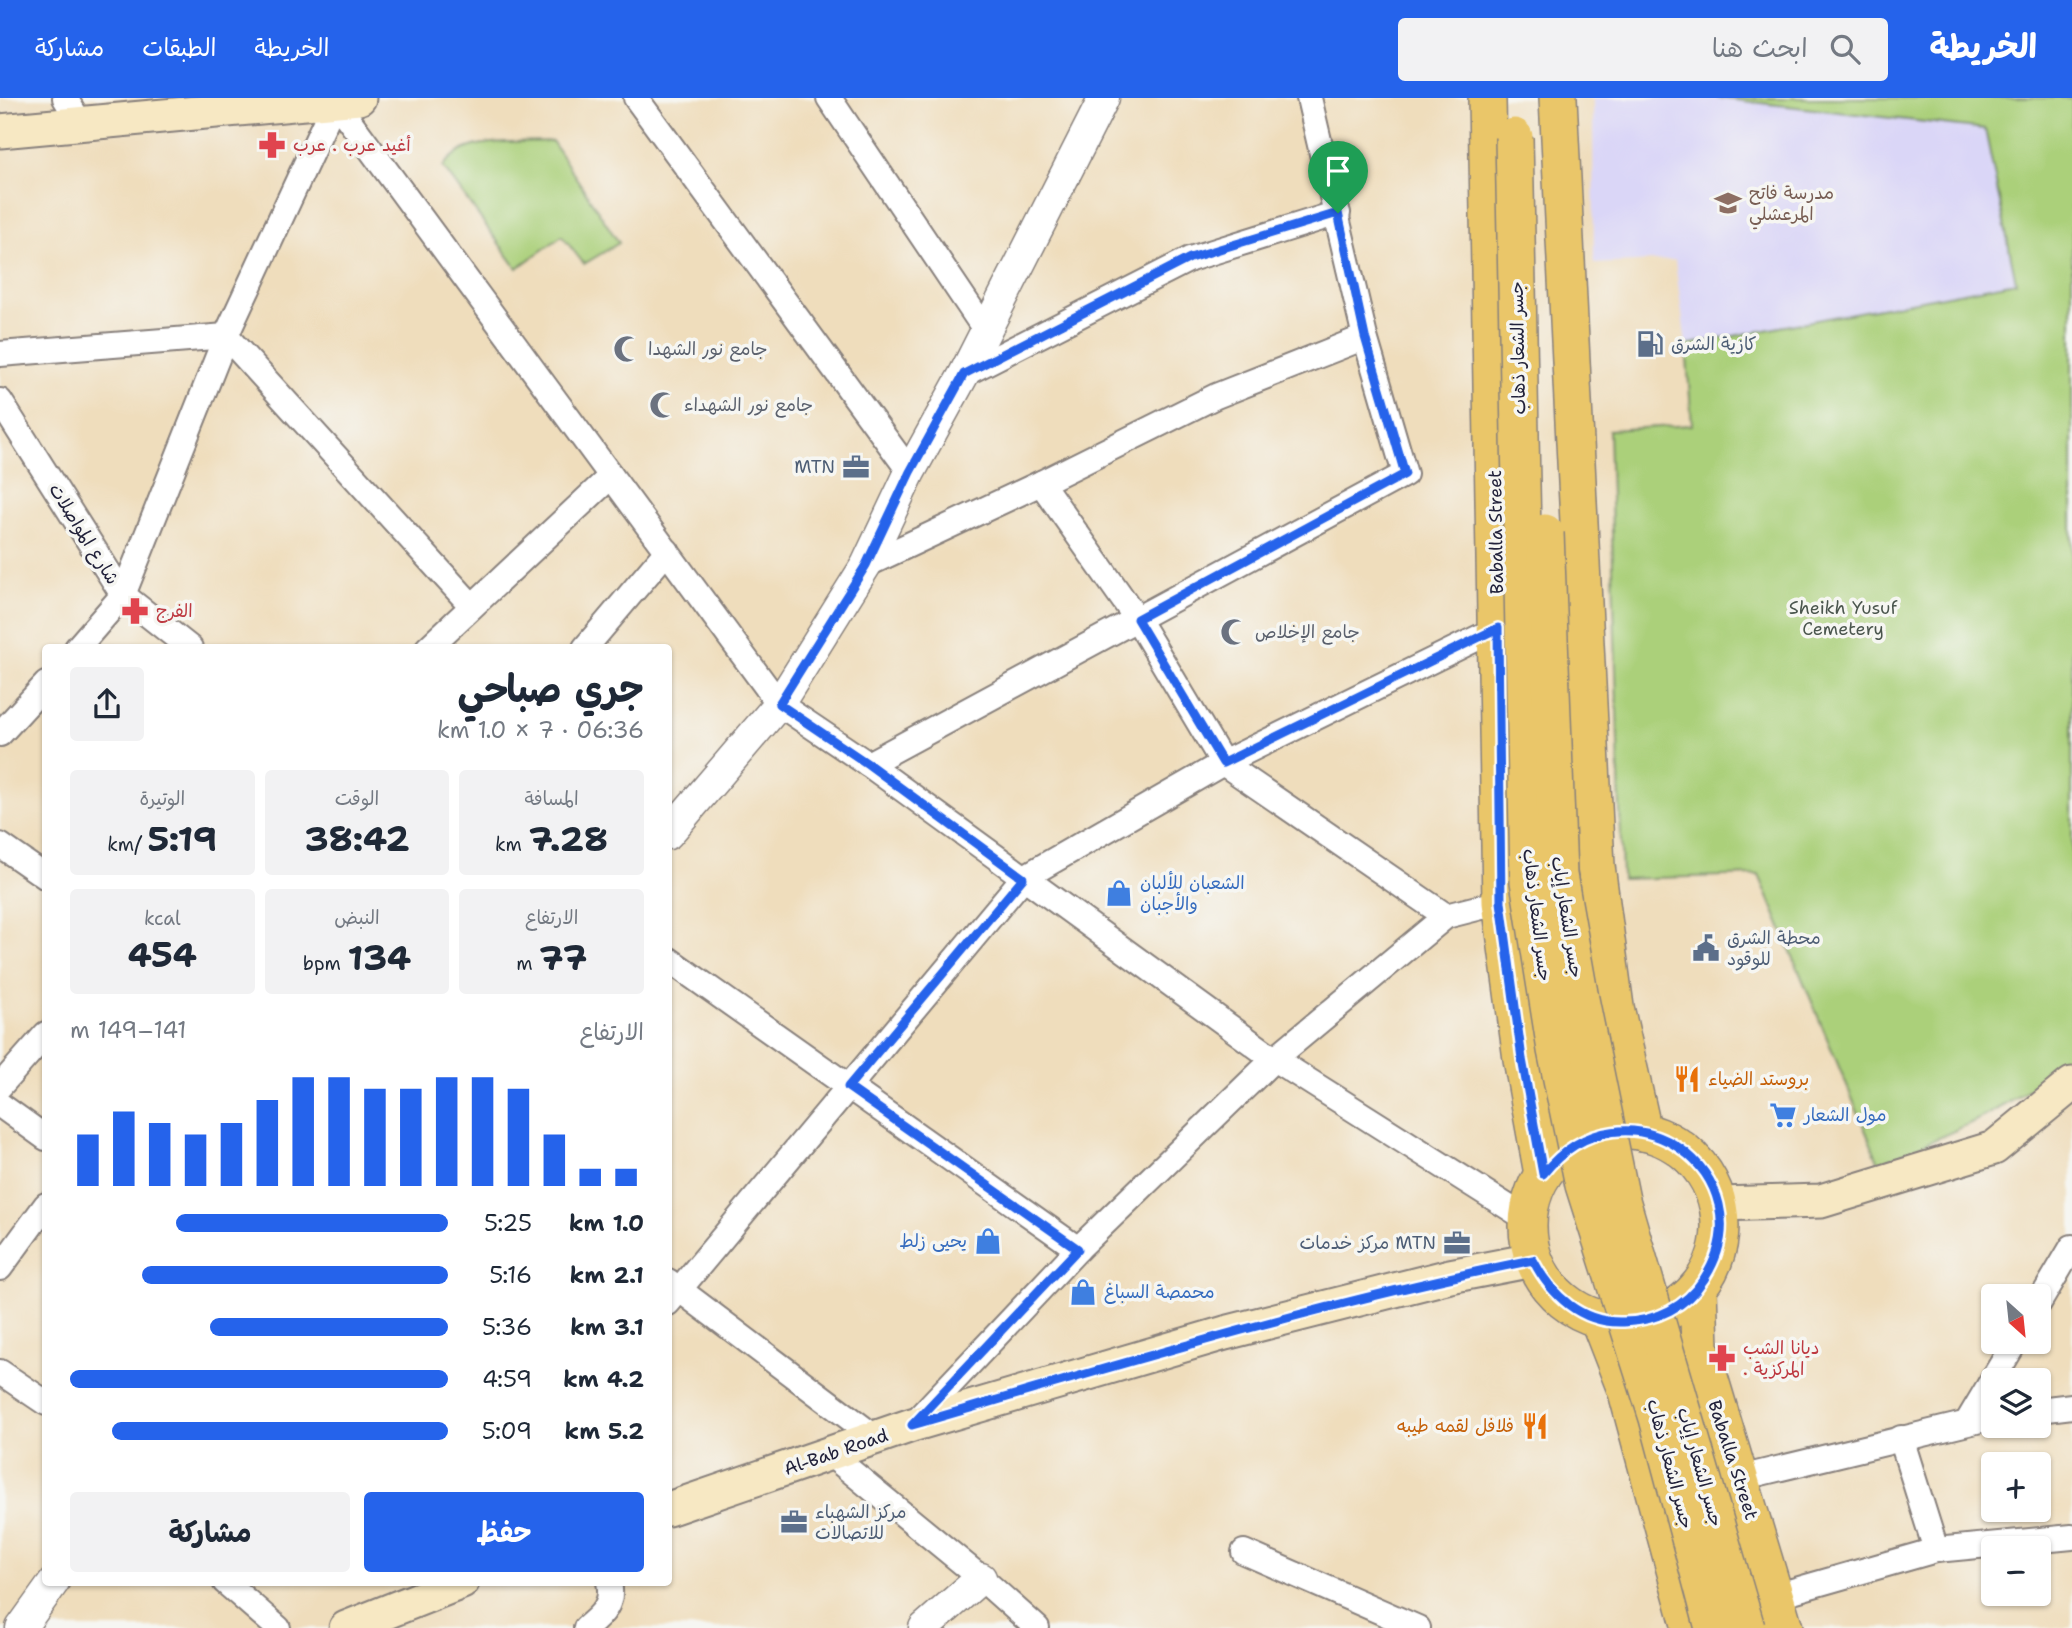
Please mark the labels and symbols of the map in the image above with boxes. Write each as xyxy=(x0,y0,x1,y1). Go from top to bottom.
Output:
pharmacy icon: أغيد عرب . عرب xyxy=(257,130,287,160)
place label: أغيد عرب . عرب xyxy=(293,133,411,157)
pin xyxy=(1308,141,1368,213)
place label: مدرسة فاتح المرعشلي xyxy=(1749,181,1834,230)
school or university icon: مدرسة فاتح المرعشلي xyxy=(1713,188,1743,218)
street label: جسر الشعار ذهاب xyxy=(1505,281,1531,415)
fuel station icon: كازية الشرق xyxy=(1635,329,1665,359)
place label: كازية الشرق xyxy=(1671,332,1757,356)
mosque icon: جامع نور الشهدا xyxy=(612,334,642,364)
place label: جامع نور الشهدا xyxy=(648,337,768,362)
mosque icon: جامع نور الشهداء xyxy=(648,390,678,420)
place label: جامع نور الشهداء xyxy=(684,393,813,418)
office icon: MTN xyxy=(841,452,871,482)
place label: MTN xyxy=(794,455,835,479)
street label: Baballa Street xyxy=(1483,470,1509,594)
street label: شارع المواصلات xyxy=(43,479,125,589)
pharmacy icon: الفرج xyxy=(120,596,150,626)
park label: Sheikh Yusuf Cemetery xyxy=(1789,596,1898,641)
place label: الفرج xyxy=(156,599,193,623)
mosque icon: جامع الإخلاص xyxy=(1219,617,1249,647)
place label: جامع الإخلاص xyxy=(1255,620,1360,645)
street label: جسر الشعار ذهاب xyxy=(1517,847,1557,983)
street label: جسر الشعار إياب xyxy=(1546,854,1588,980)
place label: الشعبان للألبان والأجبان xyxy=(1140,871,1245,916)
shop icon: الشعبان للألبان والأجبان xyxy=(1104,878,1134,908)
place label: محطة الشرق للوقود xyxy=(1727,926,1821,971)
public building icon: محطة الشرق للوقود xyxy=(1691,933,1721,963)
restaurant icon: بروستد الضياء xyxy=(1672,1064,1702,1094)
place label: بروستد الضياء xyxy=(1708,1067,1809,1091)
supermarket icon: مول الشعار xyxy=(1768,1100,1798,1130)
place label: مول الشعار xyxy=(1802,1103,1886,1127)
shop icon: يحيى زلط xyxy=(973,1226,1003,1256)
office icon: مركز خدمات MTN xyxy=(1442,1228,1472,1258)
place label: يحيى زلط xyxy=(899,1229,967,1253)
place label: مركز خدمات MTN xyxy=(1299,1231,1436,1255)
shop icon: محمصة السباغ xyxy=(1068,1277,1098,1307)
place label: محمصة السباغ xyxy=(1104,1280,1215,1304)
north arrow xyxy=(1981,1284,2051,1354)
place label: ديانا الشب . المركزية xyxy=(1743,1336,1819,1381)
pharmacy icon: ديانا الشب . المركزية xyxy=(1707,1343,1737,1373)
street label: جسر الشعار ذهاب xyxy=(1641,1396,1699,1532)
street label: Baballa Street xyxy=(1702,1397,1764,1523)
street label: جسر الشعار إياب xyxy=(1672,1405,1728,1529)
restaurant icon: فلافل لقمه طيبه xyxy=(1520,1411,1550,1441)
place label: فلافل لقمه طيبه xyxy=(1397,1414,1514,1438)
street label: Al-Bab Road xyxy=(781,1423,891,1481)
place label: مركز الشهباء للاتصالات xyxy=(815,1500,906,1545)
office icon: مركز الشهباء للاتصالات xyxy=(779,1507,809,1537)

